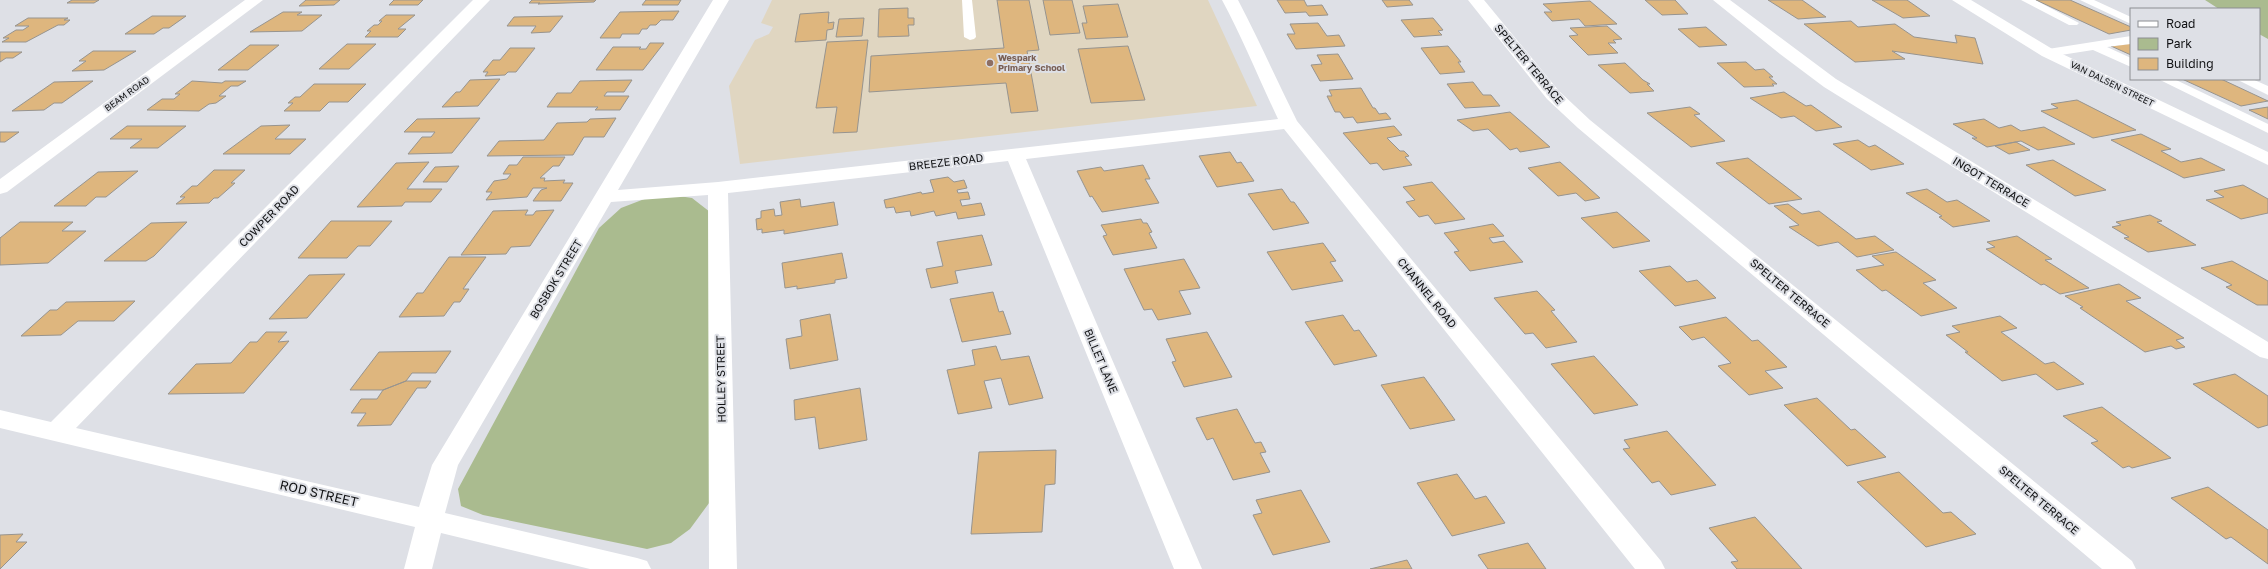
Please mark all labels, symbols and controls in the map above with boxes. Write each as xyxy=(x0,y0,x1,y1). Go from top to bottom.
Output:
legend xyxy=(2130,8,2260,80)
text: Road xyxy=(2166,16,2195,31)
street label: SPELTER TERRACE xyxy=(1492,21,1567,106)
text: Park xyxy=(2166,36,2192,51)
place label: Wespark Primary School xyxy=(998,52,1065,73)
text: Building xyxy=(2166,56,2214,71)
marker: Wespark Primary School xyxy=(985,58,995,68)
street label: VAN DALSEN STREET xyxy=(2069,58,2156,109)
street label: BEAM ROAD xyxy=(102,74,151,113)
street label: BREEZE ROAD xyxy=(908,150,984,173)
street label: INGOT TERRACE xyxy=(1951,154,2032,210)
street label: COWPER ROAD xyxy=(236,182,302,249)
street label: BOSBOK STREET xyxy=(527,237,584,321)
street label: CHANNEL ROAD xyxy=(1395,255,1460,330)
street label: SPELTER TERRACE xyxy=(1748,256,1833,330)
street label: BILLET LANE xyxy=(1082,327,1121,395)
street label: HOLLEY STREET xyxy=(713,335,728,423)
street label: SPELTER TERRACE xyxy=(1997,463,2082,537)
street label: ROD STREET xyxy=(278,476,360,510)

